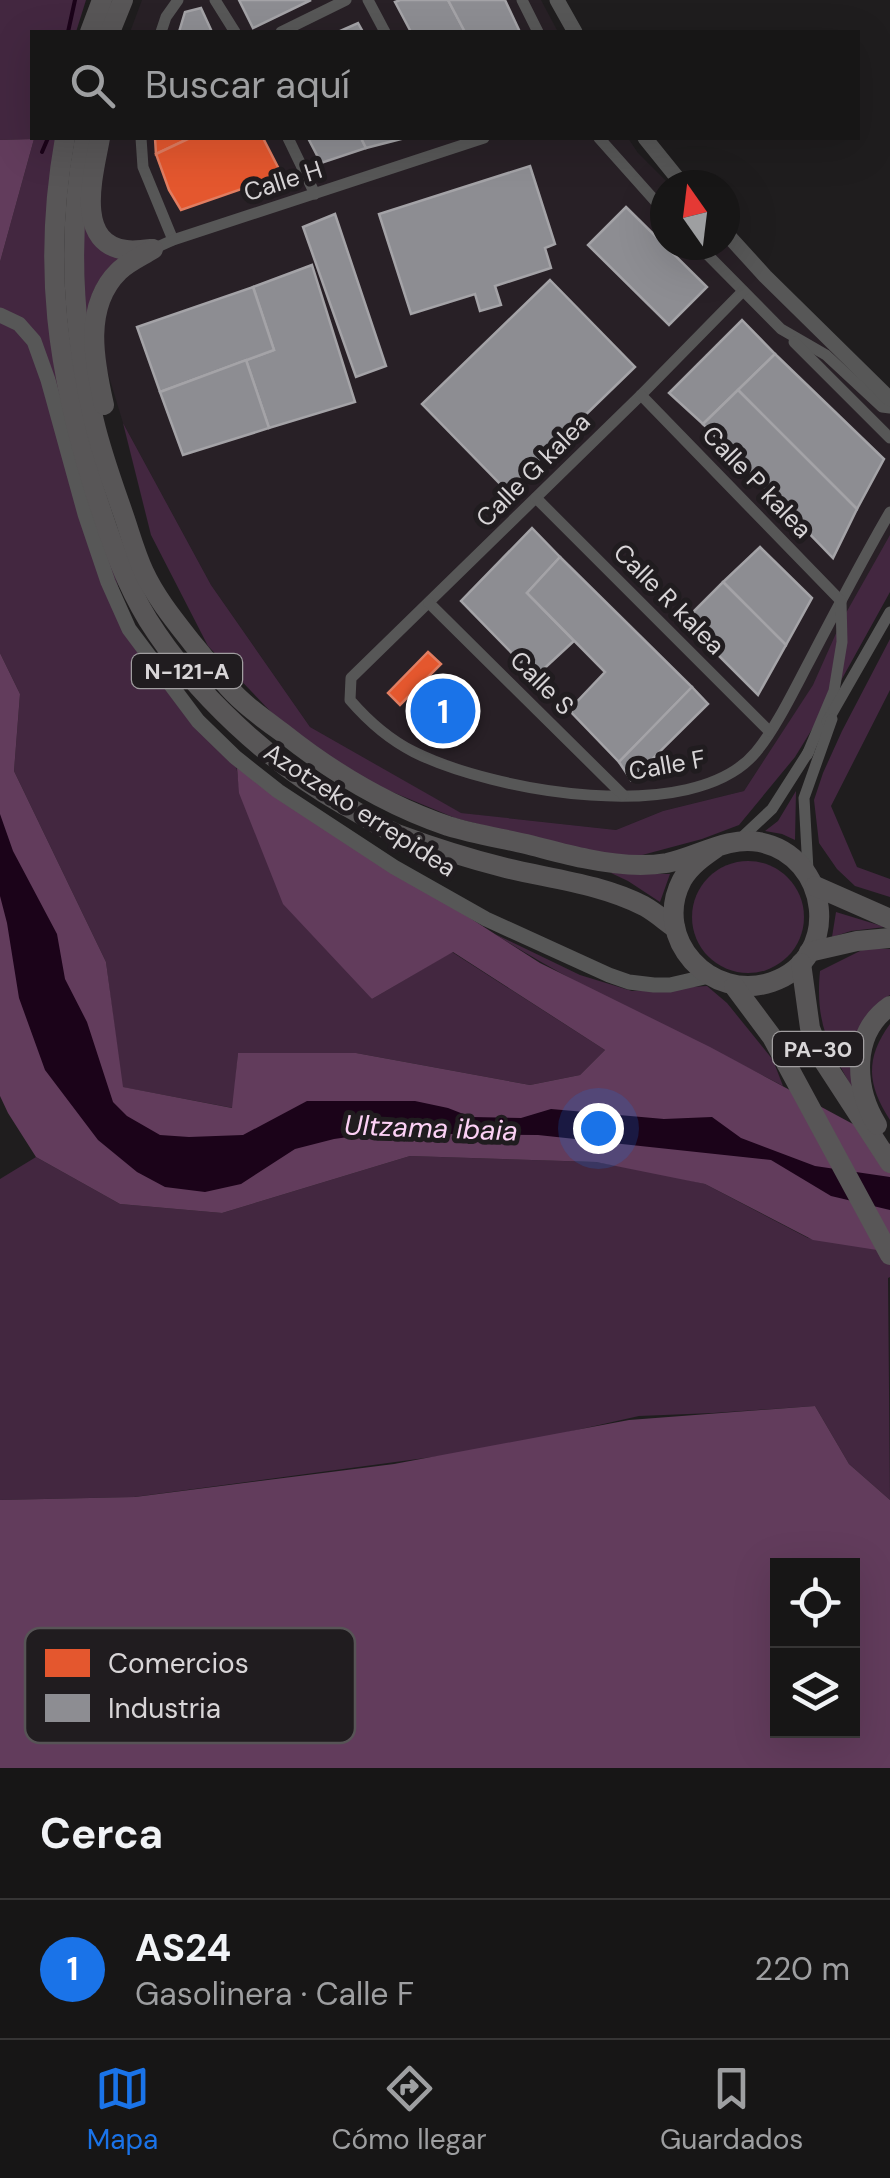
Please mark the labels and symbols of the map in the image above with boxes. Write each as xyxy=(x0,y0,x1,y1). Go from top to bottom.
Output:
street label: Calle H xyxy=(240,153,326,209)
north arrow xyxy=(650,170,740,260)
street label: Calle G kalea xyxy=(469,406,597,534)
street label: Calle P kalea xyxy=(695,419,819,545)
street label: Calle R kalea xyxy=(606,536,732,662)
street label: Calle S xyxy=(503,644,581,722)
road number: N-121-A xyxy=(132,654,242,688)
pin: 1 xyxy=(410,674,476,748)
street label: Azotzeko errepidea xyxy=(258,736,462,884)
street label: Calle F xyxy=(626,742,708,788)
road number: PA-30 xyxy=(773,1032,863,1066)
your location xyxy=(573,1103,624,1154)
water label: Ultzama ibaia xyxy=(344,1106,518,1150)
legend xyxy=(25,1628,355,1743)
text: Comercios xyxy=(108,1645,249,1682)
text: Industria xyxy=(108,1690,221,1727)

